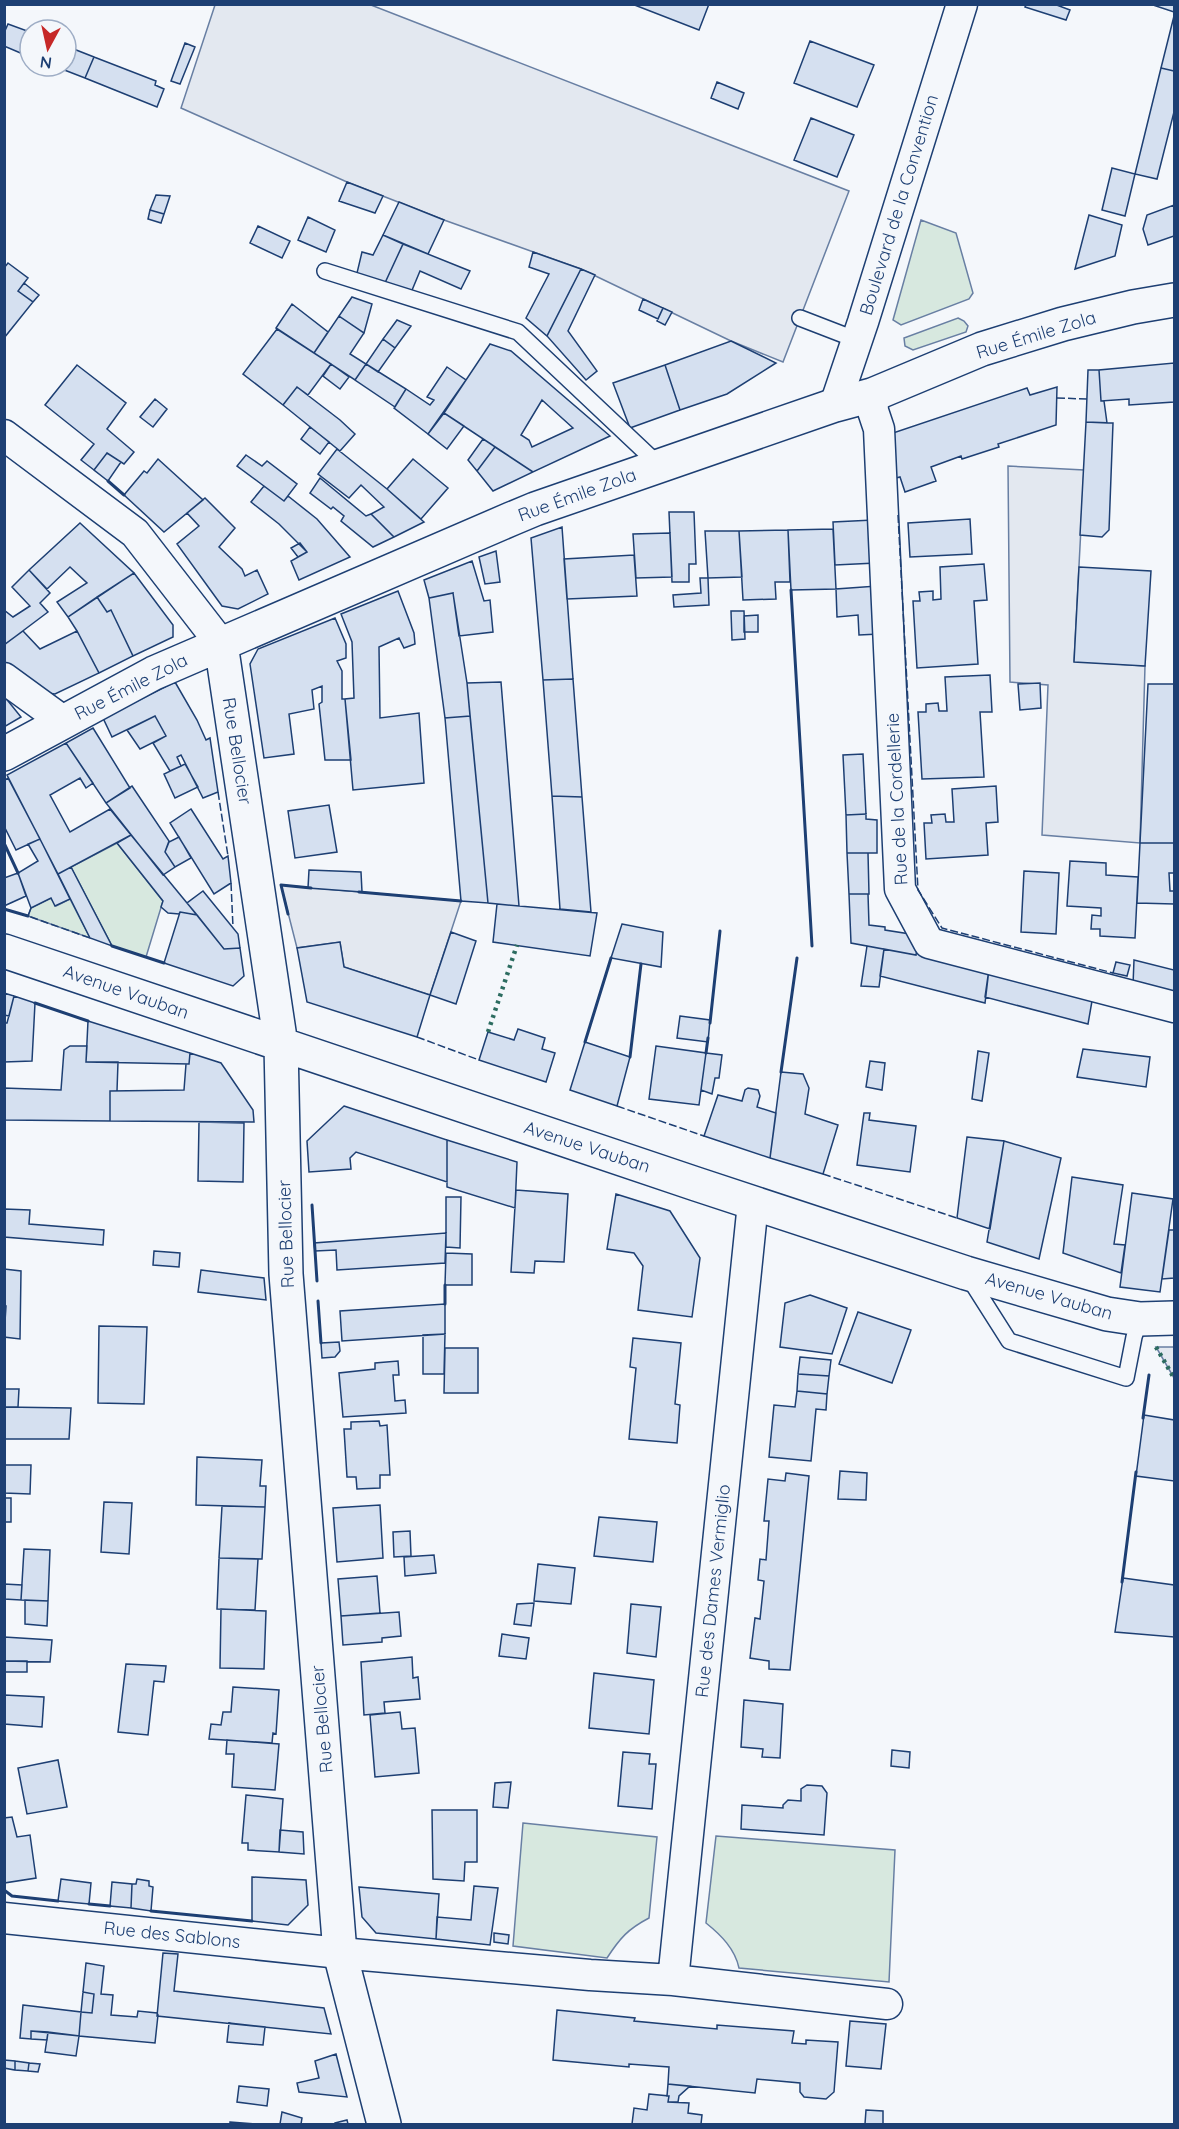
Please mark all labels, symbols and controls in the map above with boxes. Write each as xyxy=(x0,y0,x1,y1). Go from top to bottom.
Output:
north arrow xyxy=(18,18,78,78)
text: N xyxy=(39,52,53,74)
street label: Boulevard de la Convention xyxy=(854,92,943,318)
street label: Rue Émile Zola xyxy=(973,305,1099,364)
street label: Rue Émile Zola xyxy=(515,462,639,527)
street label: Rue Émile Zola xyxy=(70,648,191,725)
street label: Rue Bellocier xyxy=(218,696,257,806)
street label: Rue de la Cordellerie xyxy=(880,712,913,886)
street label: Avenue Vauban xyxy=(60,959,192,1024)
street label: Avenue Vauban xyxy=(521,1115,653,1178)
street label: Rue Bellocier xyxy=(272,1179,299,1289)
street label: Avenue Vauban xyxy=(983,1266,1115,1325)
street label: Rue des Dames Vermiglio xyxy=(690,1483,735,1699)
street label: Rue Bellocier xyxy=(305,1664,338,1774)
street label: Rue des Sablons xyxy=(103,1916,242,1953)

